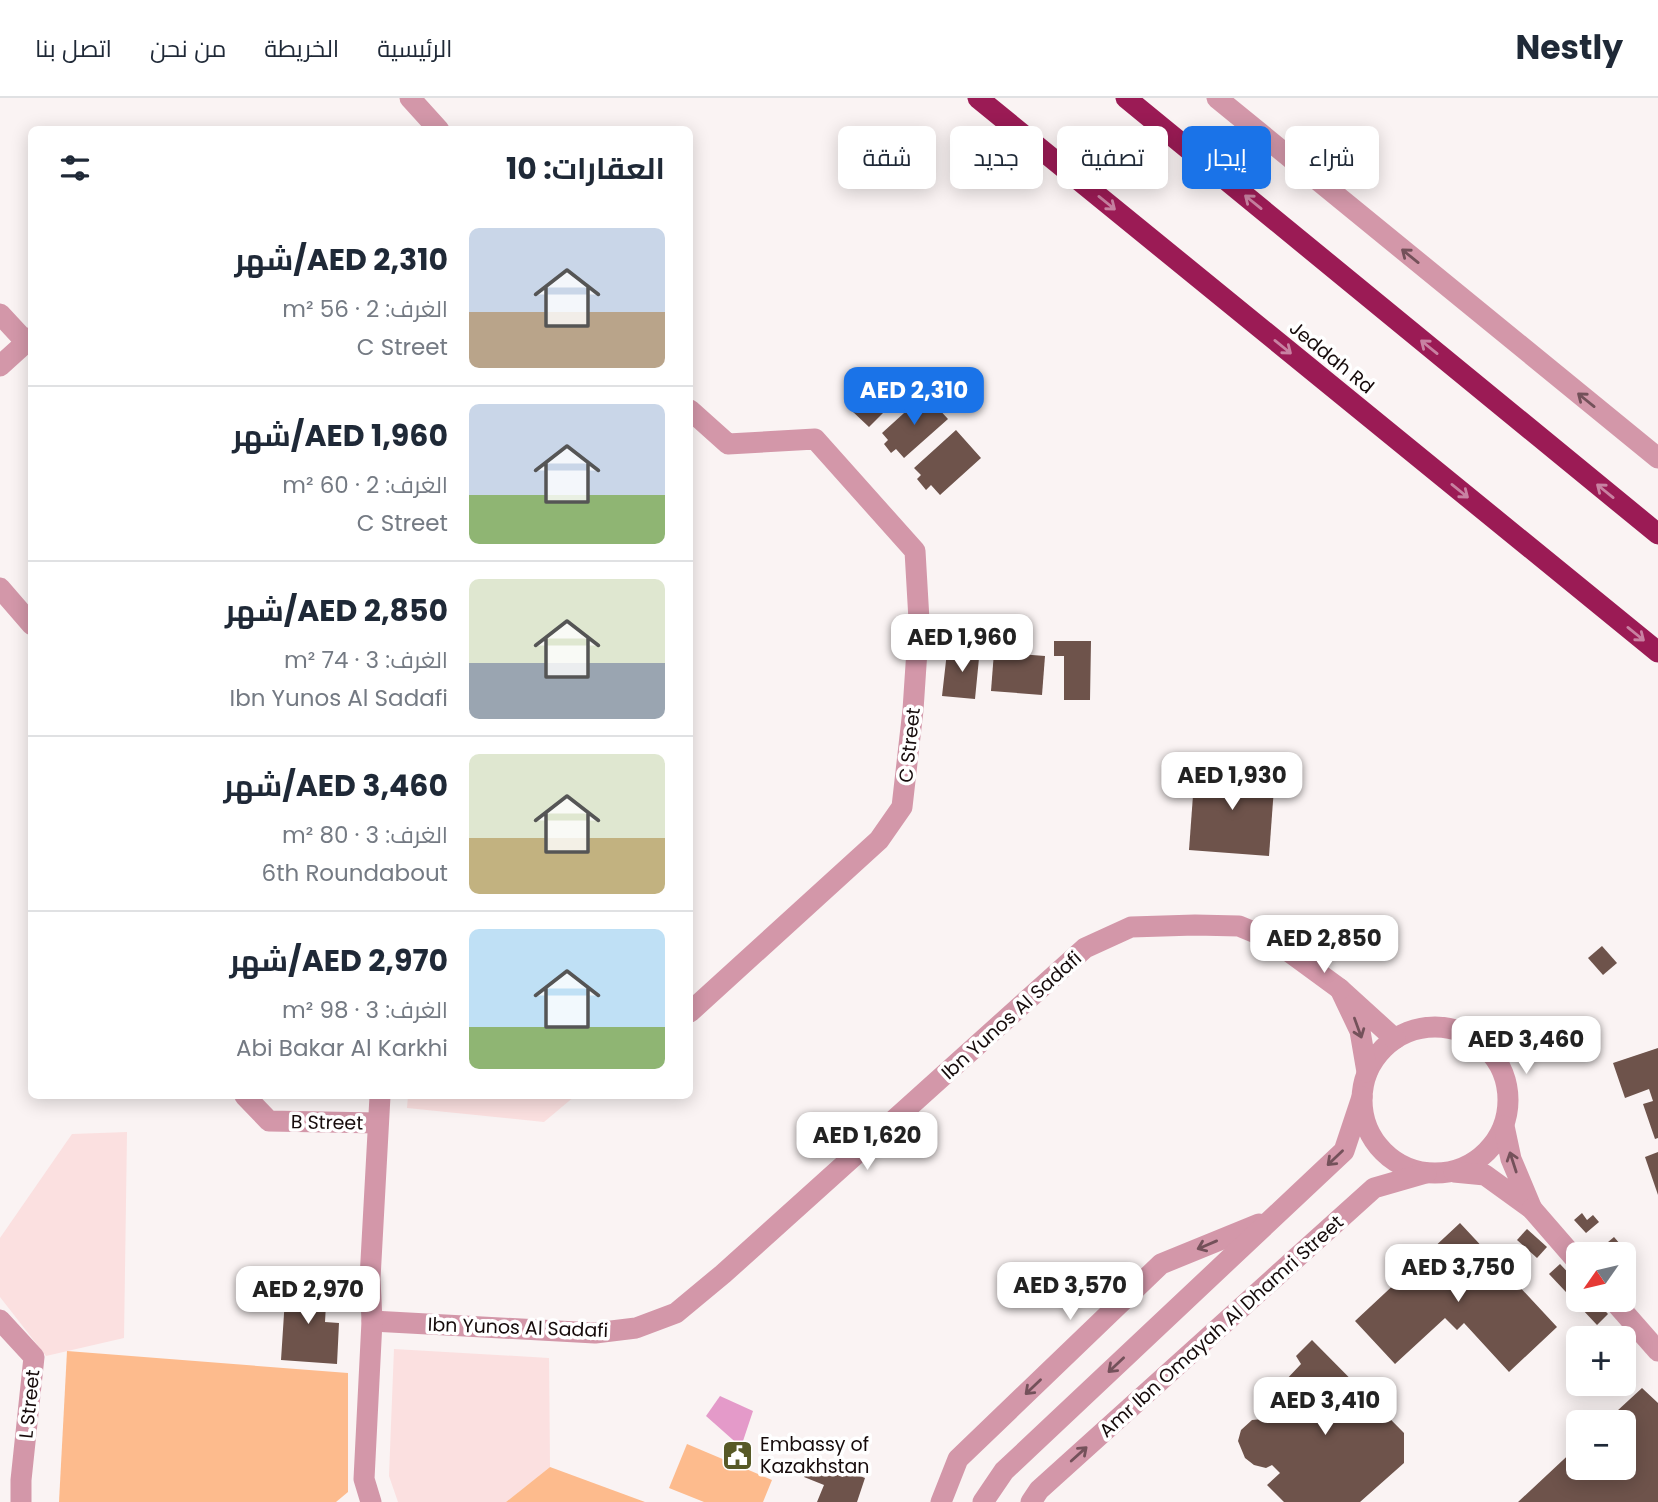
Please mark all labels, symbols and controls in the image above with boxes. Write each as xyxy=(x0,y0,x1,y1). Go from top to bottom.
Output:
text: Nestly xyxy=(1515,24,1623,71)
text: اتصل بنا xyxy=(35,32,112,65)
text: من نحن xyxy=(150,32,226,65)
text: الخريطة xyxy=(264,32,339,65)
text: الرئيسية xyxy=(377,32,453,65)
chip: شقة xyxy=(838,126,936,189)
chip: جديد xyxy=(950,126,1043,189)
chip: تصفية xyxy=(1057,126,1168,189)
chip: إيجار xyxy=(1182,126,1271,189)
chip: شراء xyxy=(1285,126,1379,189)
text: العقارات: 10 xyxy=(506,147,665,190)
icon: filters xyxy=(56,149,94,187)
one-way arrow xyxy=(1098,195,1116,211)
one-way arrow xyxy=(1245,195,1263,210)
text: AED 2,310/شهر xyxy=(234,238,448,281)
one-way arrow xyxy=(1402,248,1420,263)
icon: home xyxy=(525,256,609,340)
text: الغرف: 2 · 56 m² xyxy=(282,293,448,325)
street label: Jeddah Rd xyxy=(1284,315,1380,400)
text: C Street xyxy=(357,331,448,363)
one-way arrow xyxy=(1274,339,1292,355)
one-way arrow xyxy=(1421,339,1439,354)
pin: AED 2,310 xyxy=(834,368,994,427)
text: AED 2,310 xyxy=(860,374,968,406)
one-way arrow xyxy=(1578,392,1596,407)
text: AED 1,960/شهر xyxy=(232,414,448,457)
icon: home xyxy=(525,432,609,516)
text: الغرف: 2 · 60 m² xyxy=(282,469,448,501)
one-way arrow xyxy=(1450,483,1468,498)
one-way arrow xyxy=(1597,483,1615,499)
text: C Street xyxy=(357,507,448,539)
text: AED 2,850/شهر xyxy=(225,589,448,632)
icon: home xyxy=(525,607,609,691)
pin: AED 1,960 xyxy=(882,614,1042,674)
text: AED 1,960 xyxy=(907,621,1017,653)
one-way arrow xyxy=(1627,627,1645,642)
text: الغرف: 3 · 74 m² xyxy=(284,644,448,676)
text: Ibn Yunos Al Sadafi xyxy=(230,682,448,714)
street label: C Street xyxy=(892,706,927,784)
pin: AED 1,930 xyxy=(1152,752,1312,812)
text: AED 1,930 xyxy=(1177,759,1287,791)
text: AED 3,460/شهر xyxy=(223,764,448,807)
icon: home xyxy=(525,782,609,866)
text: الغرف: 3 · 80 m² xyxy=(282,819,448,851)
text: 6th Roundabout xyxy=(262,857,448,889)
pin: AED 2,850 xyxy=(1244,916,1404,975)
text: AED 2,850 xyxy=(1266,922,1382,954)
text: AED 2,970/شهر xyxy=(229,939,448,982)
street label: Ibn Yunos Al Sadafi xyxy=(935,945,1087,1086)
icon: home xyxy=(525,957,609,1041)
text: الغرف: 3 · 98 m² xyxy=(282,994,448,1026)
pin: AED 3,460 xyxy=(1446,1016,1606,1076)
one-way arrow xyxy=(1352,1017,1365,1039)
text: AED 3,460 xyxy=(1468,1023,1584,1055)
text: Abi Bakar Al Karkhi xyxy=(236,1032,448,1064)
street label: B Street xyxy=(291,1108,363,1137)
pin: AED 1,620 xyxy=(787,1112,947,1172)
text: AED 1,620 xyxy=(812,1119,922,1151)
one-way arrow xyxy=(1327,1150,1344,1167)
one-way arrow xyxy=(1506,1151,1518,1173)
street label: Amr Ibn Omayah Al Dhamri Street xyxy=(1093,1209,1349,1444)
one-way arrow xyxy=(1197,1239,1219,1252)
north arrow xyxy=(1566,1242,1636,1312)
map controls xyxy=(1566,1242,1636,1480)
pin: AED 3,750 xyxy=(1378,1244,1538,1304)
text: AED 3,750 xyxy=(1401,1251,1515,1283)
pin: AED 3,570 xyxy=(990,1262,1150,1322)
pin: AED 2,970 xyxy=(228,1266,388,1326)
text: AED 3,570 xyxy=(1013,1269,1127,1301)
text: AED 2,970 xyxy=(252,1273,364,1305)
street label: Ibn Yunos Al Sadafi xyxy=(427,1311,609,1344)
button: + xyxy=(1566,1326,1636,1396)
one-way arrow xyxy=(1108,1356,1125,1373)
street label: L Street xyxy=(12,1368,47,1440)
one-way arrow xyxy=(1025,1378,1042,1395)
pin: AED 3,410 xyxy=(1245,1378,1405,1437)
text: AED 3,410 xyxy=(1270,1384,1380,1416)
button: − xyxy=(1566,1410,1636,1480)
place label: Embassy of Kazakhstan xyxy=(760,1431,870,1480)
public building icon: Embassy of Kazakhstan xyxy=(720,1438,754,1472)
one-way arrow xyxy=(1070,1446,1088,1462)

